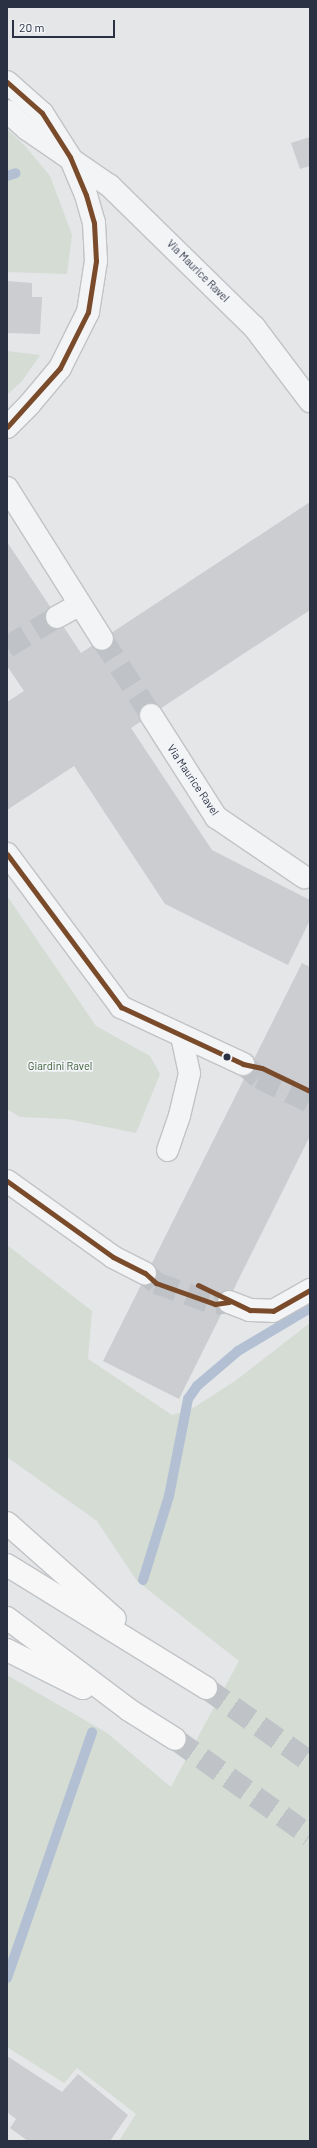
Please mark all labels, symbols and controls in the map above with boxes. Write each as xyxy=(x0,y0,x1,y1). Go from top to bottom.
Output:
scale bar xyxy=(14,12,117,38)
text: 20 m xyxy=(19,20,45,34)
street label: Via Maurice Ravel xyxy=(164,237,232,305)
street label: Via Maurice Ravel xyxy=(164,742,222,818)
unlabelled marker xyxy=(222,1052,232,1062)
park label: Giardini Ravel xyxy=(28,1059,92,1073)

